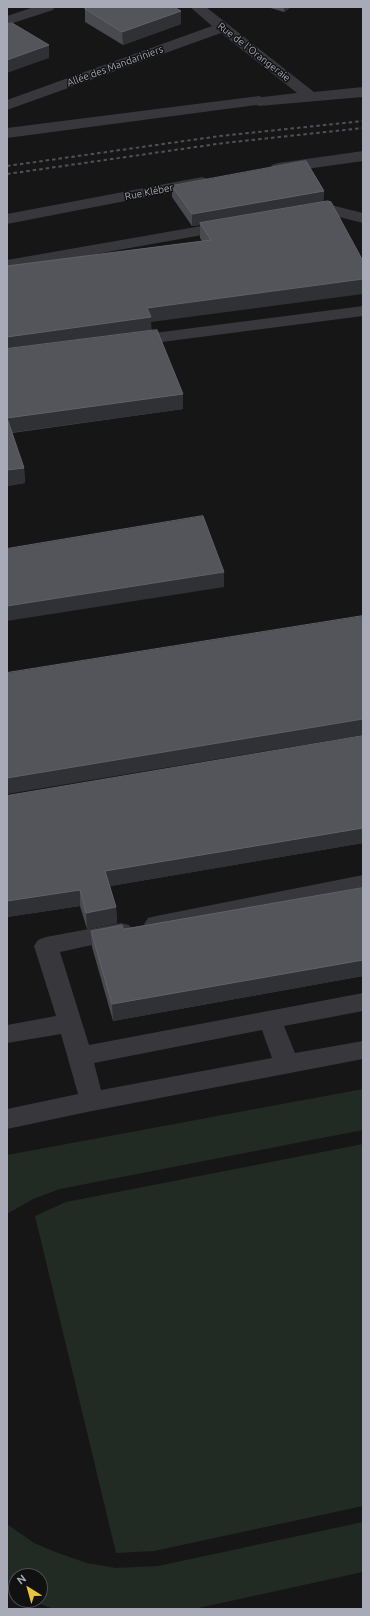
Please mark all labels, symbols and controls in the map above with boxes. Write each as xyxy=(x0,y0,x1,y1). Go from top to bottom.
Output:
street label: Rue de l'Orangeraie xyxy=(215,20,293,84)
street label: Allée des Mandariniers xyxy=(65,43,165,89)
street label: Rue Kléber xyxy=(124,181,174,203)
north arrow xyxy=(8,1568,48,1608)
text: N xyxy=(14,1572,28,1586)

